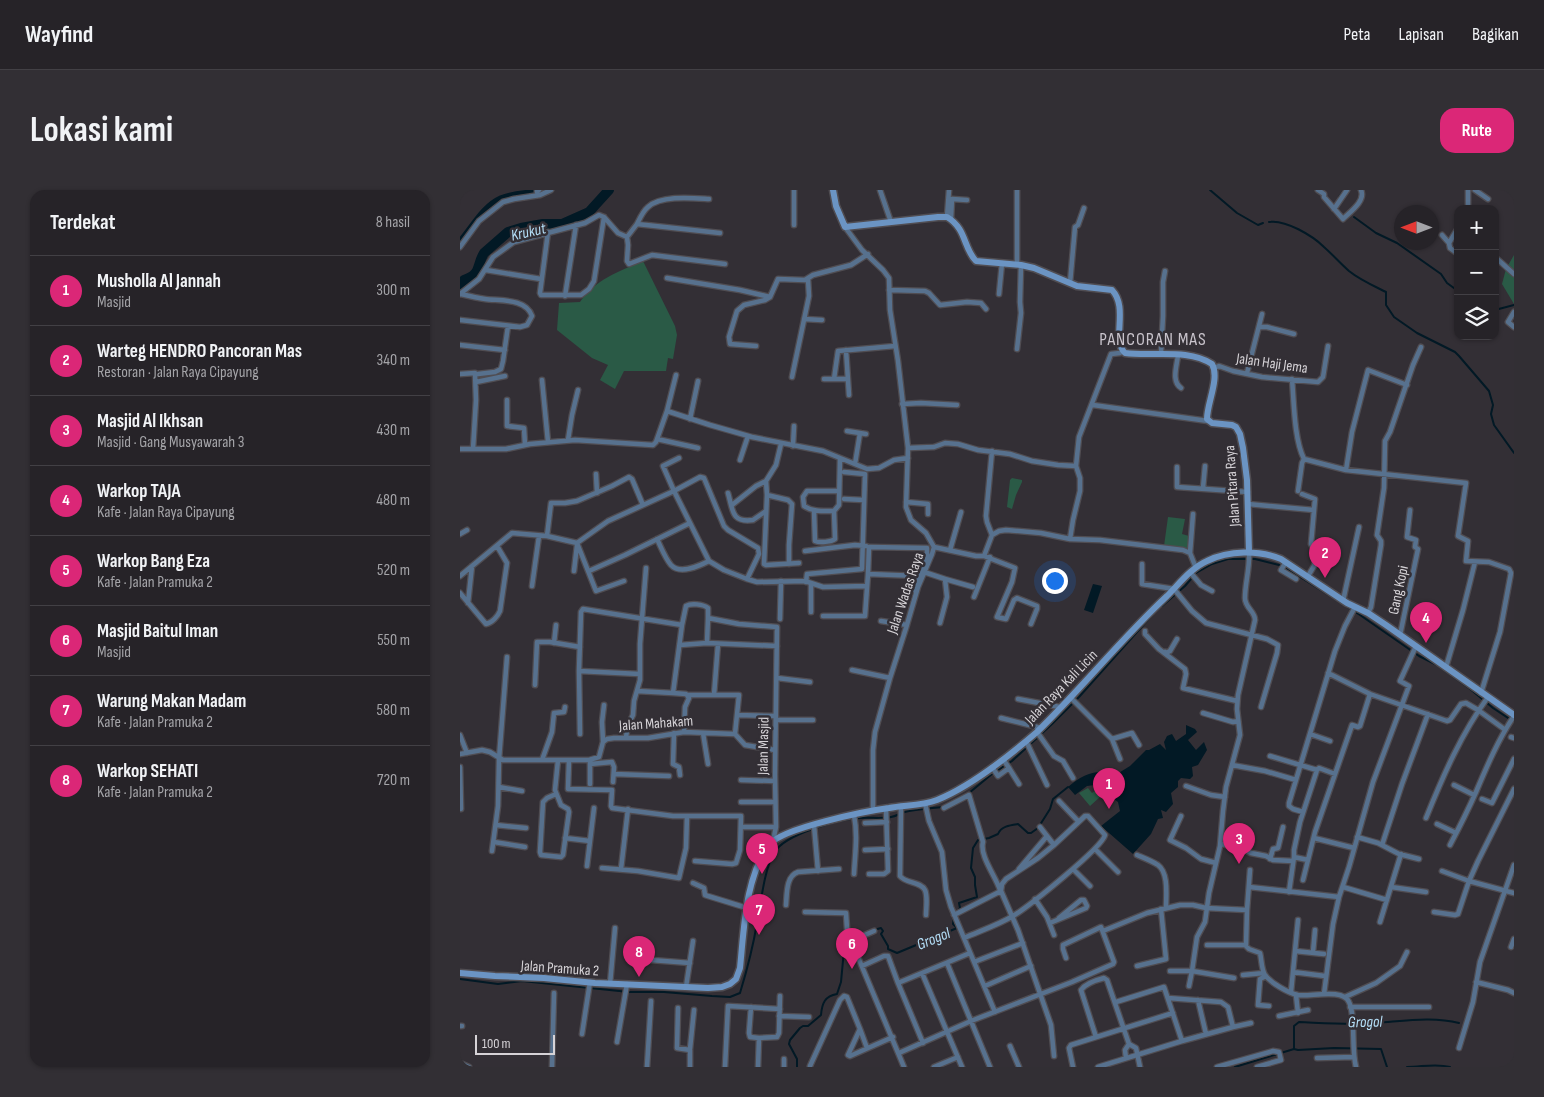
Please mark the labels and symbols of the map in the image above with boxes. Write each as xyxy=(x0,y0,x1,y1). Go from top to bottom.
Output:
north arrow xyxy=(1394,205,1439,250)
water label: Krukut xyxy=(509,219,549,246)
district label: PANCORAN MAS xyxy=(1099,329,1207,350)
street label: Jalan Haji Jema xyxy=(1234,349,1309,378)
street label: Jalan Pitara Raya xyxy=(1220,444,1245,528)
pin: 2 xyxy=(1309,537,1341,578)
street label: Jalan Wadas Raya xyxy=(882,550,928,637)
street label: Gang Kopi xyxy=(1384,564,1413,616)
your location xyxy=(1042,568,1068,594)
pin: 4 xyxy=(1410,602,1442,643)
street label: Jalan Raya Kali Licin xyxy=(1020,646,1102,729)
street label: Jalan Mahakam xyxy=(617,711,694,736)
street label: Jalan Masjid xyxy=(753,717,774,776)
pin: 1 xyxy=(1093,768,1125,809)
pin: 3 xyxy=(1223,823,1255,864)
pin: 5 xyxy=(746,833,778,874)
pin: 7 xyxy=(743,894,775,935)
water label: Grogol xyxy=(914,924,954,955)
pin: 6 xyxy=(836,928,868,969)
pin: 8 xyxy=(623,936,655,977)
street label: Jalan Pramuka 2 xyxy=(519,956,600,981)
water label: Grogol xyxy=(1348,1013,1384,1032)
scale bar xyxy=(475,1032,555,1055)

